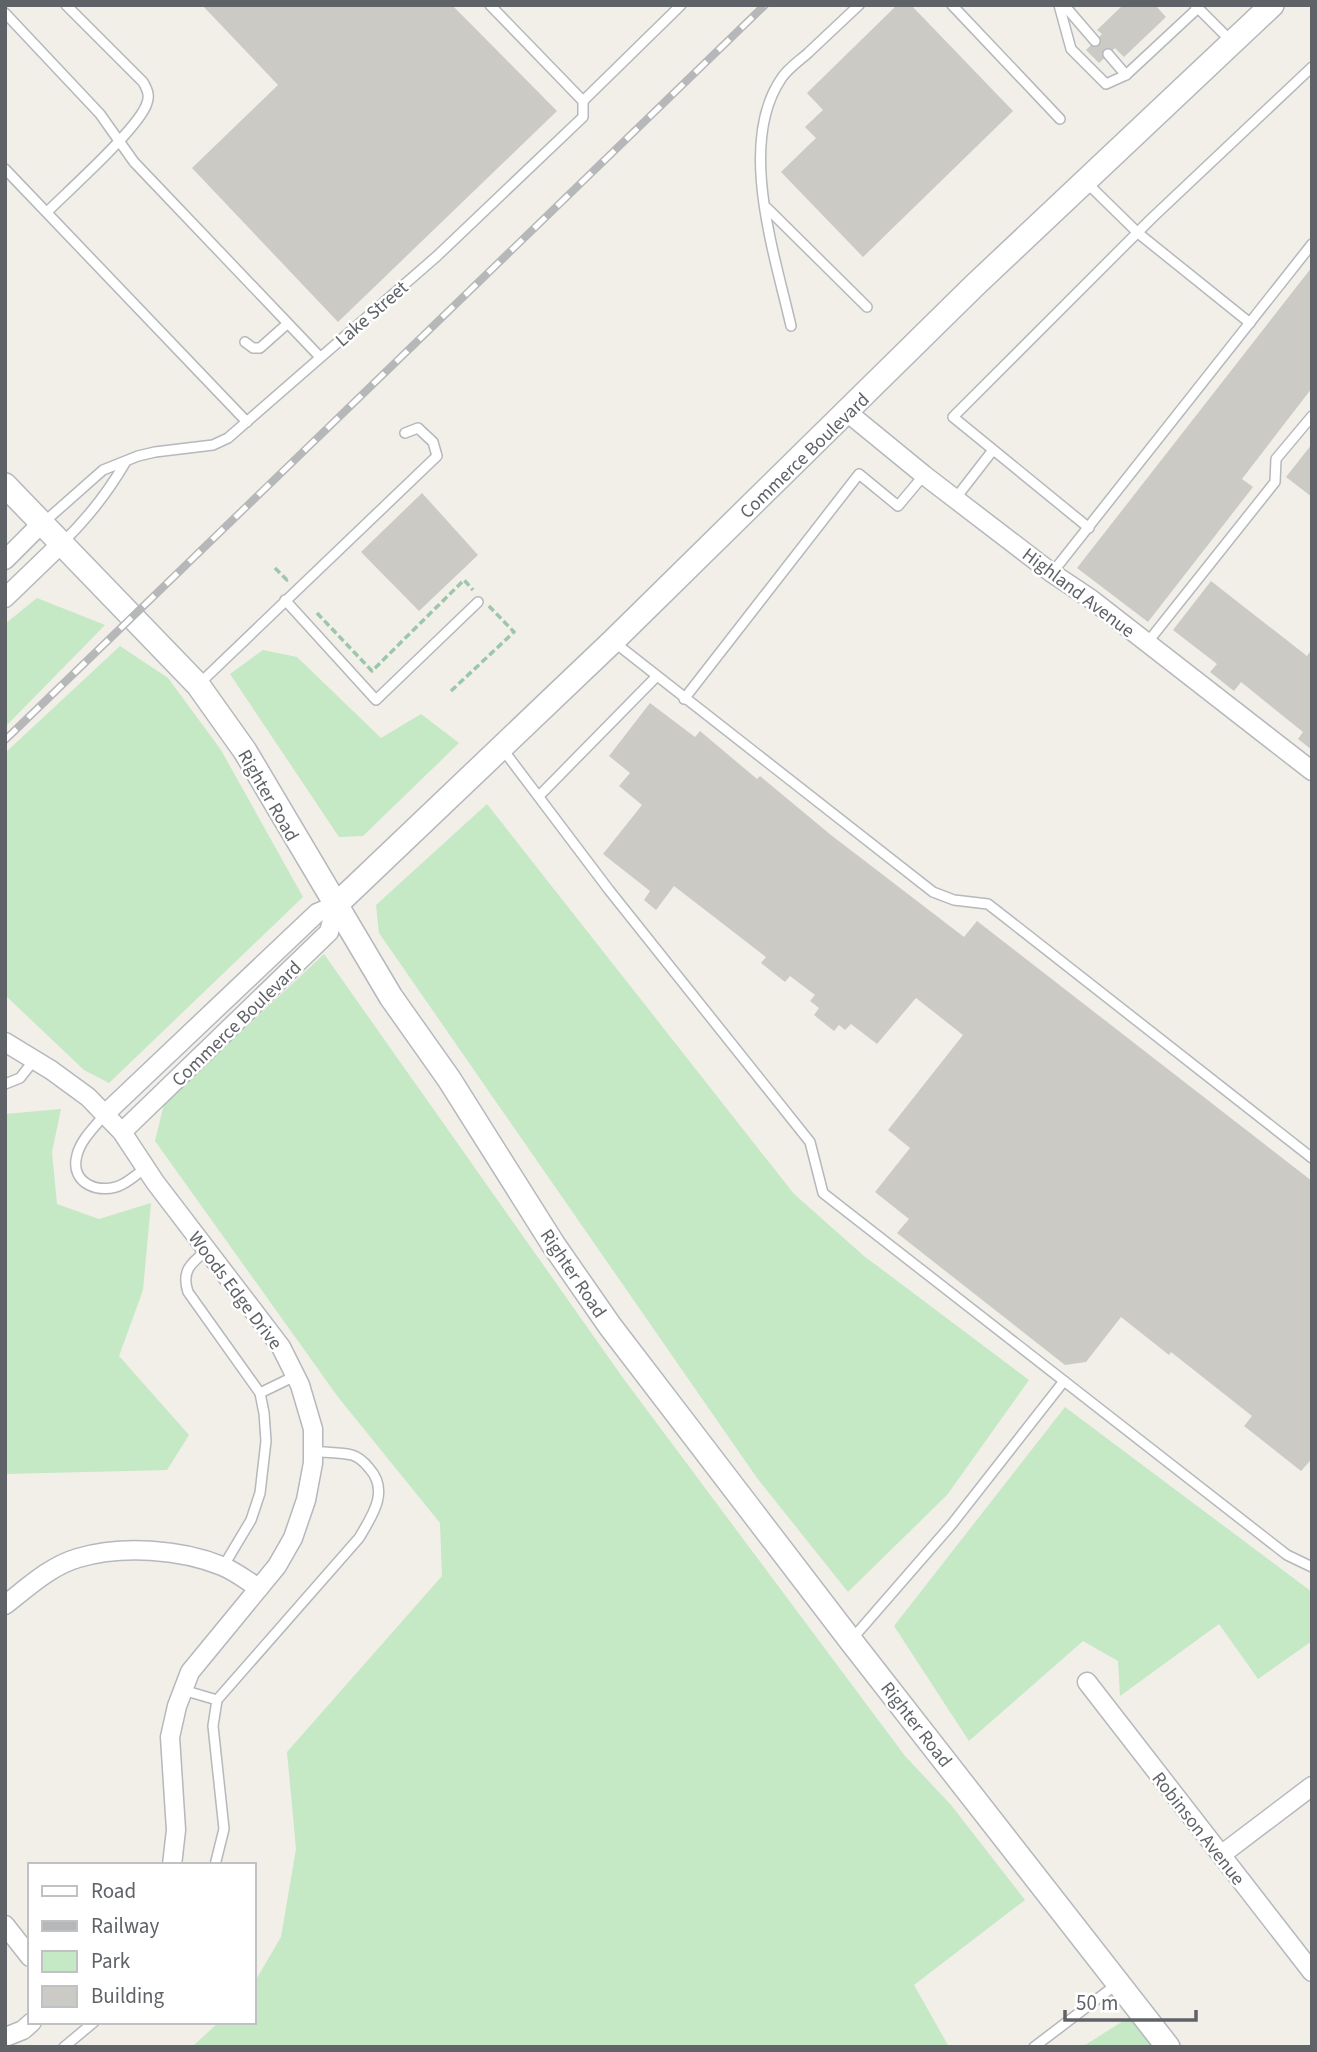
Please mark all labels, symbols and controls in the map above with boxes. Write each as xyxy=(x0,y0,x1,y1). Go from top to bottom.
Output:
street label: Lake Street xyxy=(330,274,415,353)
street label: Commerce Boulevard xyxy=(734,387,876,525)
street label: Highland Avenue xyxy=(1016,542,1140,645)
street label: Righter Road xyxy=(230,745,305,847)
street label: Commerce Boulevard xyxy=(166,955,308,1093)
street label: Righter Road xyxy=(533,1224,613,1324)
street label: Woods Edge Drive xyxy=(181,1226,288,1356)
street label: Righter Road xyxy=(874,1676,958,1773)
street label: Robinson Avenue xyxy=(1145,1766,1251,1891)
legend xyxy=(28,1863,256,2024)
text: Road xyxy=(91,1876,136,1906)
text: Railway xyxy=(91,1911,159,1941)
text: Park xyxy=(91,1946,131,1976)
scale bar xyxy=(1065,1979,1196,2023)
text: Building xyxy=(91,1981,165,2011)
text: 50 m xyxy=(1076,1988,1118,2018)

